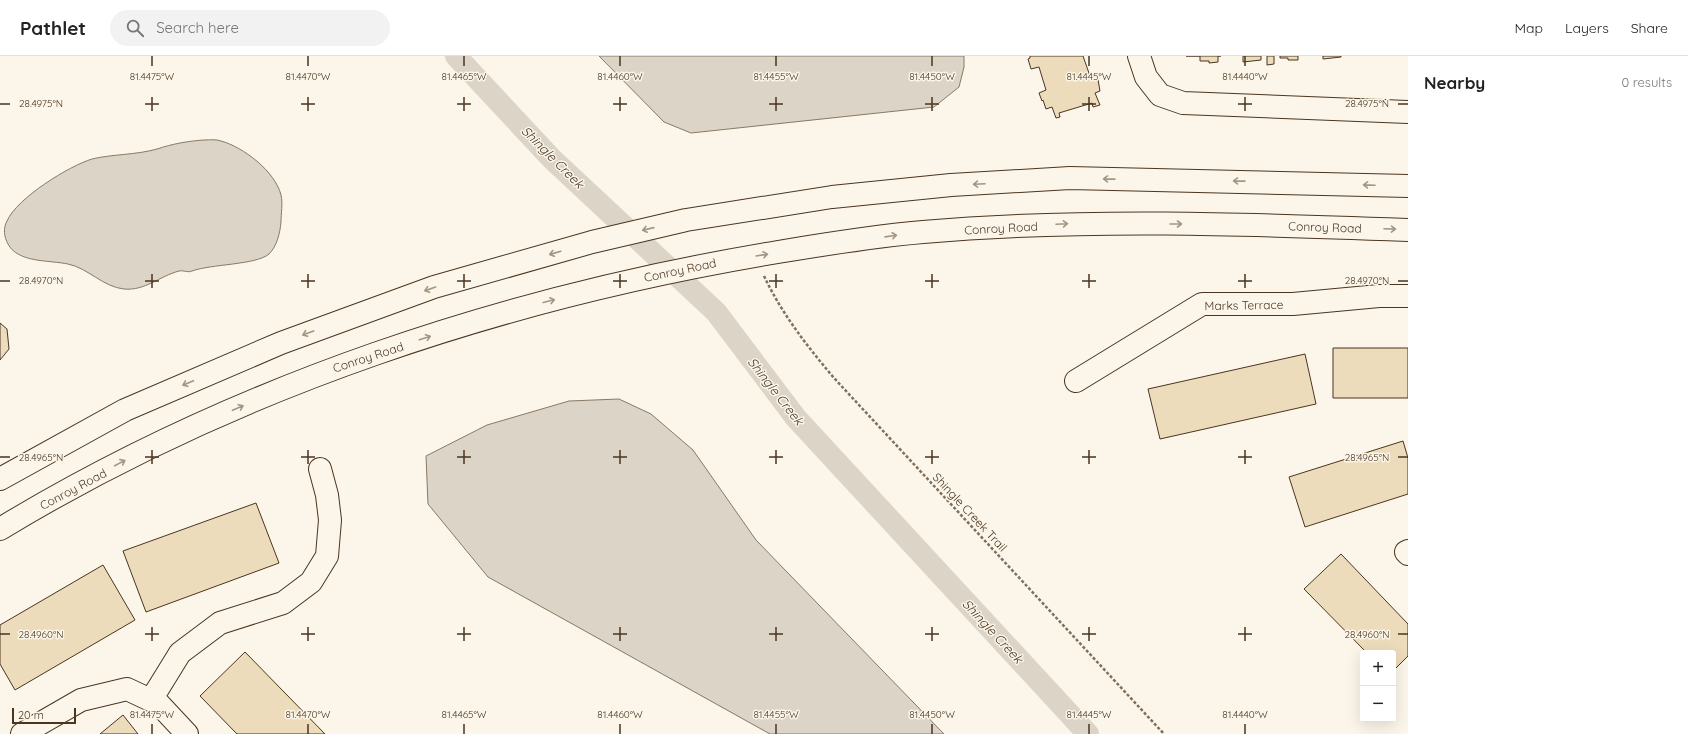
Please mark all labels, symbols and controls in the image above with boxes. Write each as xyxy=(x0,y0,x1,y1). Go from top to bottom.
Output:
search box xyxy=(110,10,390,46)
text: Pathlet xyxy=(20,16,86,40)
icon: search xyxy=(124,17,146,39)
text: Search here xyxy=(156,18,239,37)
text: Map xyxy=(1514,19,1543,37)
text: Layers xyxy=(1565,19,1609,37)
text: Share xyxy=(1631,19,1668,37)
text: 81.4475°W xyxy=(130,70,175,83)
text: 81.4470°W xyxy=(286,70,331,83)
text: 81.4465°W xyxy=(442,70,487,83)
text: 81.4460°W xyxy=(597,70,643,83)
text: 81.4455°W xyxy=(753,70,799,83)
text: 81.4450°W xyxy=(909,70,955,83)
text: 81.4445°W xyxy=(1067,70,1112,83)
text: 81.4440°W xyxy=(1222,70,1268,83)
text: Nearby xyxy=(1424,72,1485,93)
text: 0 results xyxy=(1621,74,1672,90)
text: 28.4975°N xyxy=(19,97,63,110)
text: 28.4975°N xyxy=(1345,97,1389,110)
water label: Shingle Creek xyxy=(518,122,588,192)
one-way arrow xyxy=(1103,175,1116,183)
one-way arrow xyxy=(1233,177,1246,185)
one-way arrow xyxy=(973,180,986,187)
one-way arrow xyxy=(1363,181,1376,188)
street label: Conroy Road xyxy=(1288,218,1362,236)
street label: Conroy Road xyxy=(964,219,1038,237)
one-way arrow xyxy=(1169,220,1182,228)
one-way arrow xyxy=(1055,221,1068,228)
one-way arrow xyxy=(642,226,655,233)
one-way arrow xyxy=(1383,226,1396,233)
one-way arrow xyxy=(884,232,897,240)
one-way arrow xyxy=(548,250,561,257)
one-way arrow xyxy=(755,251,768,259)
street label: Conroy Road xyxy=(642,255,718,285)
text: 28.4970°N xyxy=(19,274,63,287)
text: 28.4970°N xyxy=(1345,274,1389,287)
one-way arrow xyxy=(423,286,436,293)
one-way arrow xyxy=(543,297,556,305)
street label: Marks Terrace xyxy=(1204,297,1284,313)
one-way arrow xyxy=(302,330,314,338)
one-way arrow xyxy=(418,334,431,341)
street label: Conroy Road xyxy=(331,339,405,375)
water label: Shingle Creek xyxy=(745,354,808,429)
one-way arrow xyxy=(182,380,194,387)
one-way arrow xyxy=(231,404,243,412)
text: 28.4965°N xyxy=(19,451,63,464)
text: 28.4965°N xyxy=(1345,451,1389,464)
one-way arrow xyxy=(114,459,126,467)
street label: Conroy Road xyxy=(37,465,109,513)
street label: Shingle Creek Trail xyxy=(930,469,1010,555)
water label: Shingle Creek xyxy=(959,596,1027,667)
text: 28.4960°N xyxy=(18,628,64,641)
text: 28.4960°N xyxy=(1344,628,1390,641)
map controls xyxy=(1360,650,1396,722)
button: + xyxy=(1360,650,1396,686)
button: − xyxy=(1360,686,1396,722)
scale bar xyxy=(12,706,76,725)
text: 20 m xyxy=(18,708,44,722)
text: 81.4475°W xyxy=(130,708,175,721)
text: 81.4470°W xyxy=(286,708,331,721)
text: 81.4465°W xyxy=(442,708,487,721)
text: 81.4460°W xyxy=(597,708,643,721)
text: 81.4455°W xyxy=(753,708,799,721)
text: 81.4450°W xyxy=(909,708,955,721)
text: 81.4445°W xyxy=(1067,708,1112,721)
text: 81.4440°W xyxy=(1222,708,1268,721)

